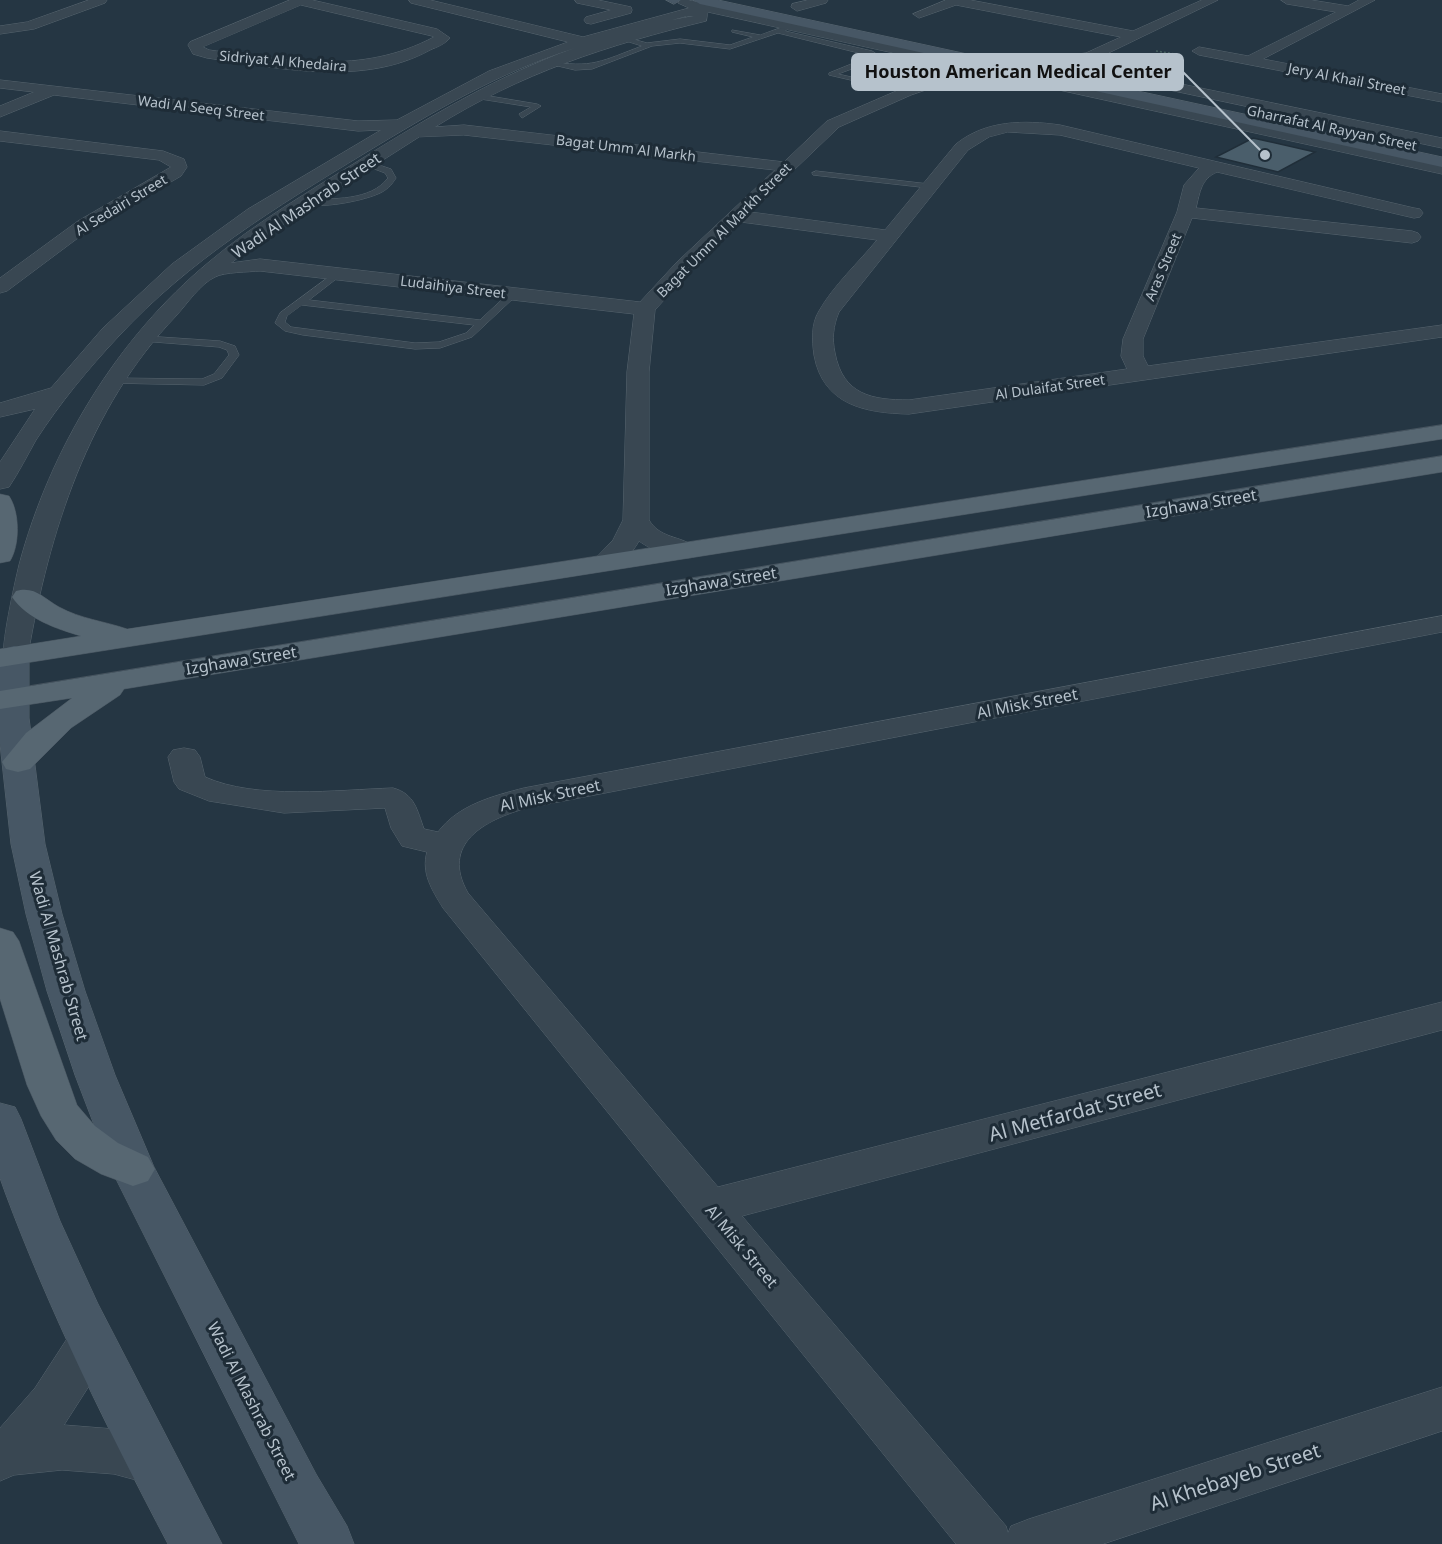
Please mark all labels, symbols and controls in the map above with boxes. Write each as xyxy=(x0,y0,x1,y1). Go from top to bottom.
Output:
street label: Sidriyat Al Khedaira xyxy=(219,45,348,76)
callout: Houston American Medical Center xyxy=(852,54,1183,90)
street label: Jery Al Khail Street xyxy=(1285,57,1408,99)
text: Houston American Medical Center xyxy=(864,59,1172,83)
street label: Wadi Al Seeq Street xyxy=(137,90,265,125)
street label: Gharrafat Al Rayyan Street xyxy=(1245,100,1419,155)
street label: Bagat Umm Al Markh xyxy=(555,129,697,166)
street label: Wadi Al Mashrab Street xyxy=(227,147,385,263)
street label: Bagat Umm Al Markh Street xyxy=(652,158,795,301)
street label: Al Sedairi Street xyxy=(71,170,170,239)
street label: Aras Street xyxy=(1140,230,1185,304)
street label: Ludaihiya Street xyxy=(399,271,507,302)
street label: Al Dulaifat Street xyxy=(994,369,1106,404)
street label: Izghawa Street xyxy=(1144,483,1258,523)
street label: Izghawa Street xyxy=(664,561,778,601)
street label: Izghawa Street xyxy=(184,640,298,680)
street label: Al Misk Street xyxy=(975,682,1079,724)
street label: Al Misk Street xyxy=(498,774,602,816)
street label: Wadi Al Mashrab Street xyxy=(24,869,94,1043)
street label: Al Metfardat Street xyxy=(986,1076,1164,1148)
street label: Al Misk Street xyxy=(701,1200,783,1292)
street label: Wadi Al Mashrab Street xyxy=(202,1318,302,1484)
street label: Al Khebayeb Street xyxy=(1146,1436,1323,1517)

